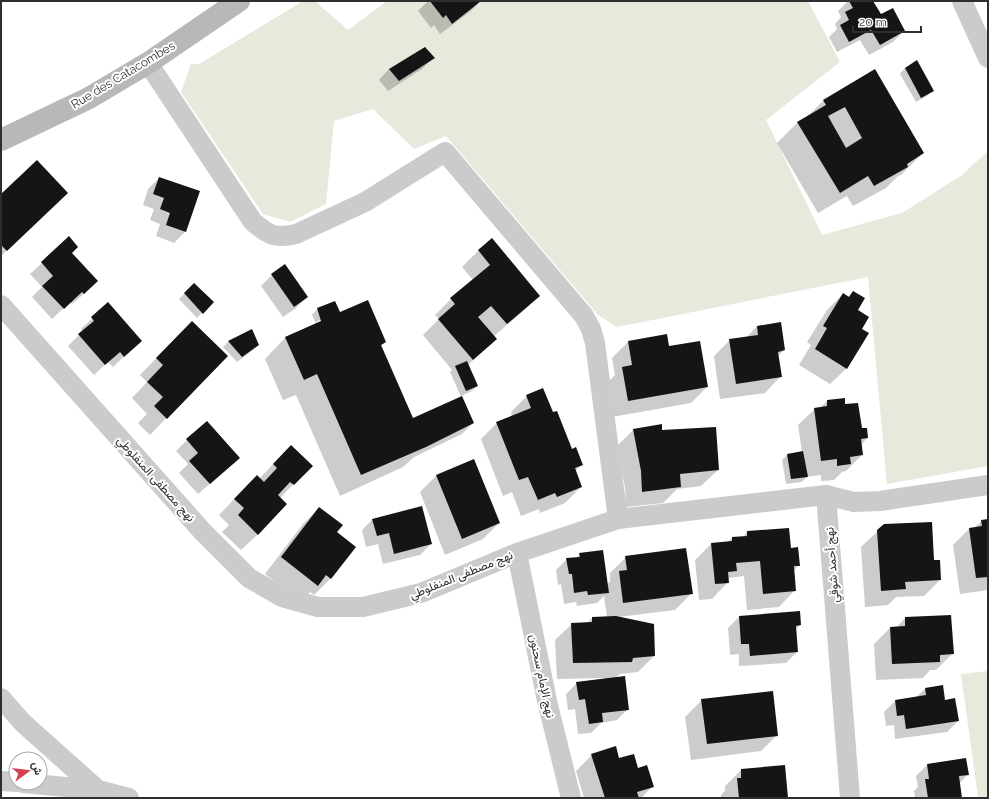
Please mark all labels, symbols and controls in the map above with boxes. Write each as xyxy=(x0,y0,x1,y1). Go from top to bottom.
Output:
scale bar xyxy=(853,8,921,34)
text: 20 m xyxy=(859,15,887,29)
street label: Rue des Catacombes xyxy=(69,38,178,112)
street label: نهج مصطفى المنفلوطي xyxy=(112,433,198,527)
street label: نهج أحمد شوقي xyxy=(822,526,845,603)
street label: نهج مصطفى المنفلوطي xyxy=(407,548,516,605)
street label: نهج الإمام سحنون xyxy=(524,633,558,720)
north arrow xyxy=(8,751,48,791)
text: ش xyxy=(29,760,45,777)

